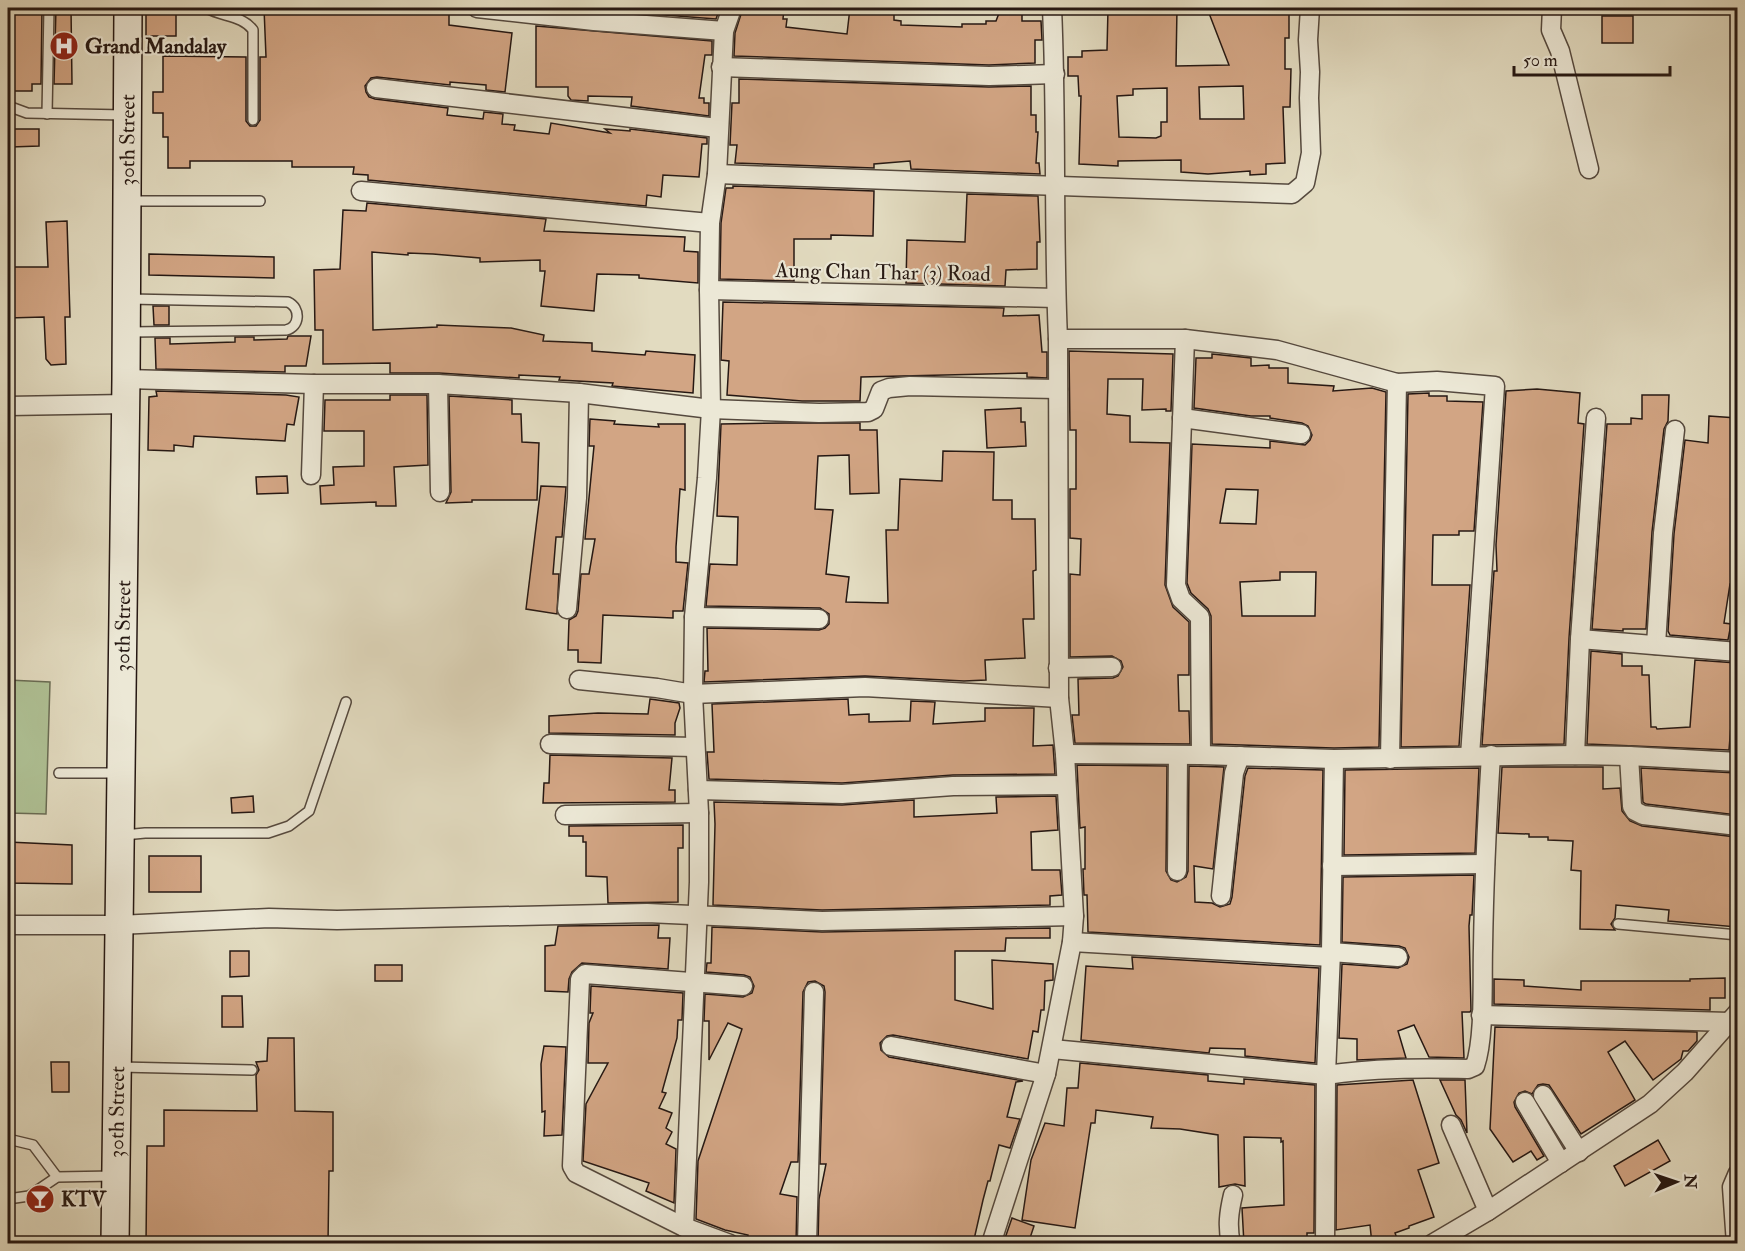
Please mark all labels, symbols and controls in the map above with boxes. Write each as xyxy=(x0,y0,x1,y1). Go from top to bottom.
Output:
hospital icon: Grand Mandalay xyxy=(48,30,80,62)
place label: Grand Mandalay xyxy=(85,33,227,60)
scale bar xyxy=(1514,39,1670,77)
text: 50 m xyxy=(1523,49,1558,72)
street label: 30th Street xyxy=(114,94,142,186)
street label: Aung Chan Thar (3) Road xyxy=(774,257,992,288)
street label: 30th Street xyxy=(109,580,137,672)
street label: 30th Street xyxy=(103,1066,131,1158)
north arrow xyxy=(1646,1152,1706,1212)
text: N xyxy=(1680,1173,1700,1190)
bar icon: KTV xyxy=(24,1183,56,1215)
place label: KTV xyxy=(61,1186,107,1213)

